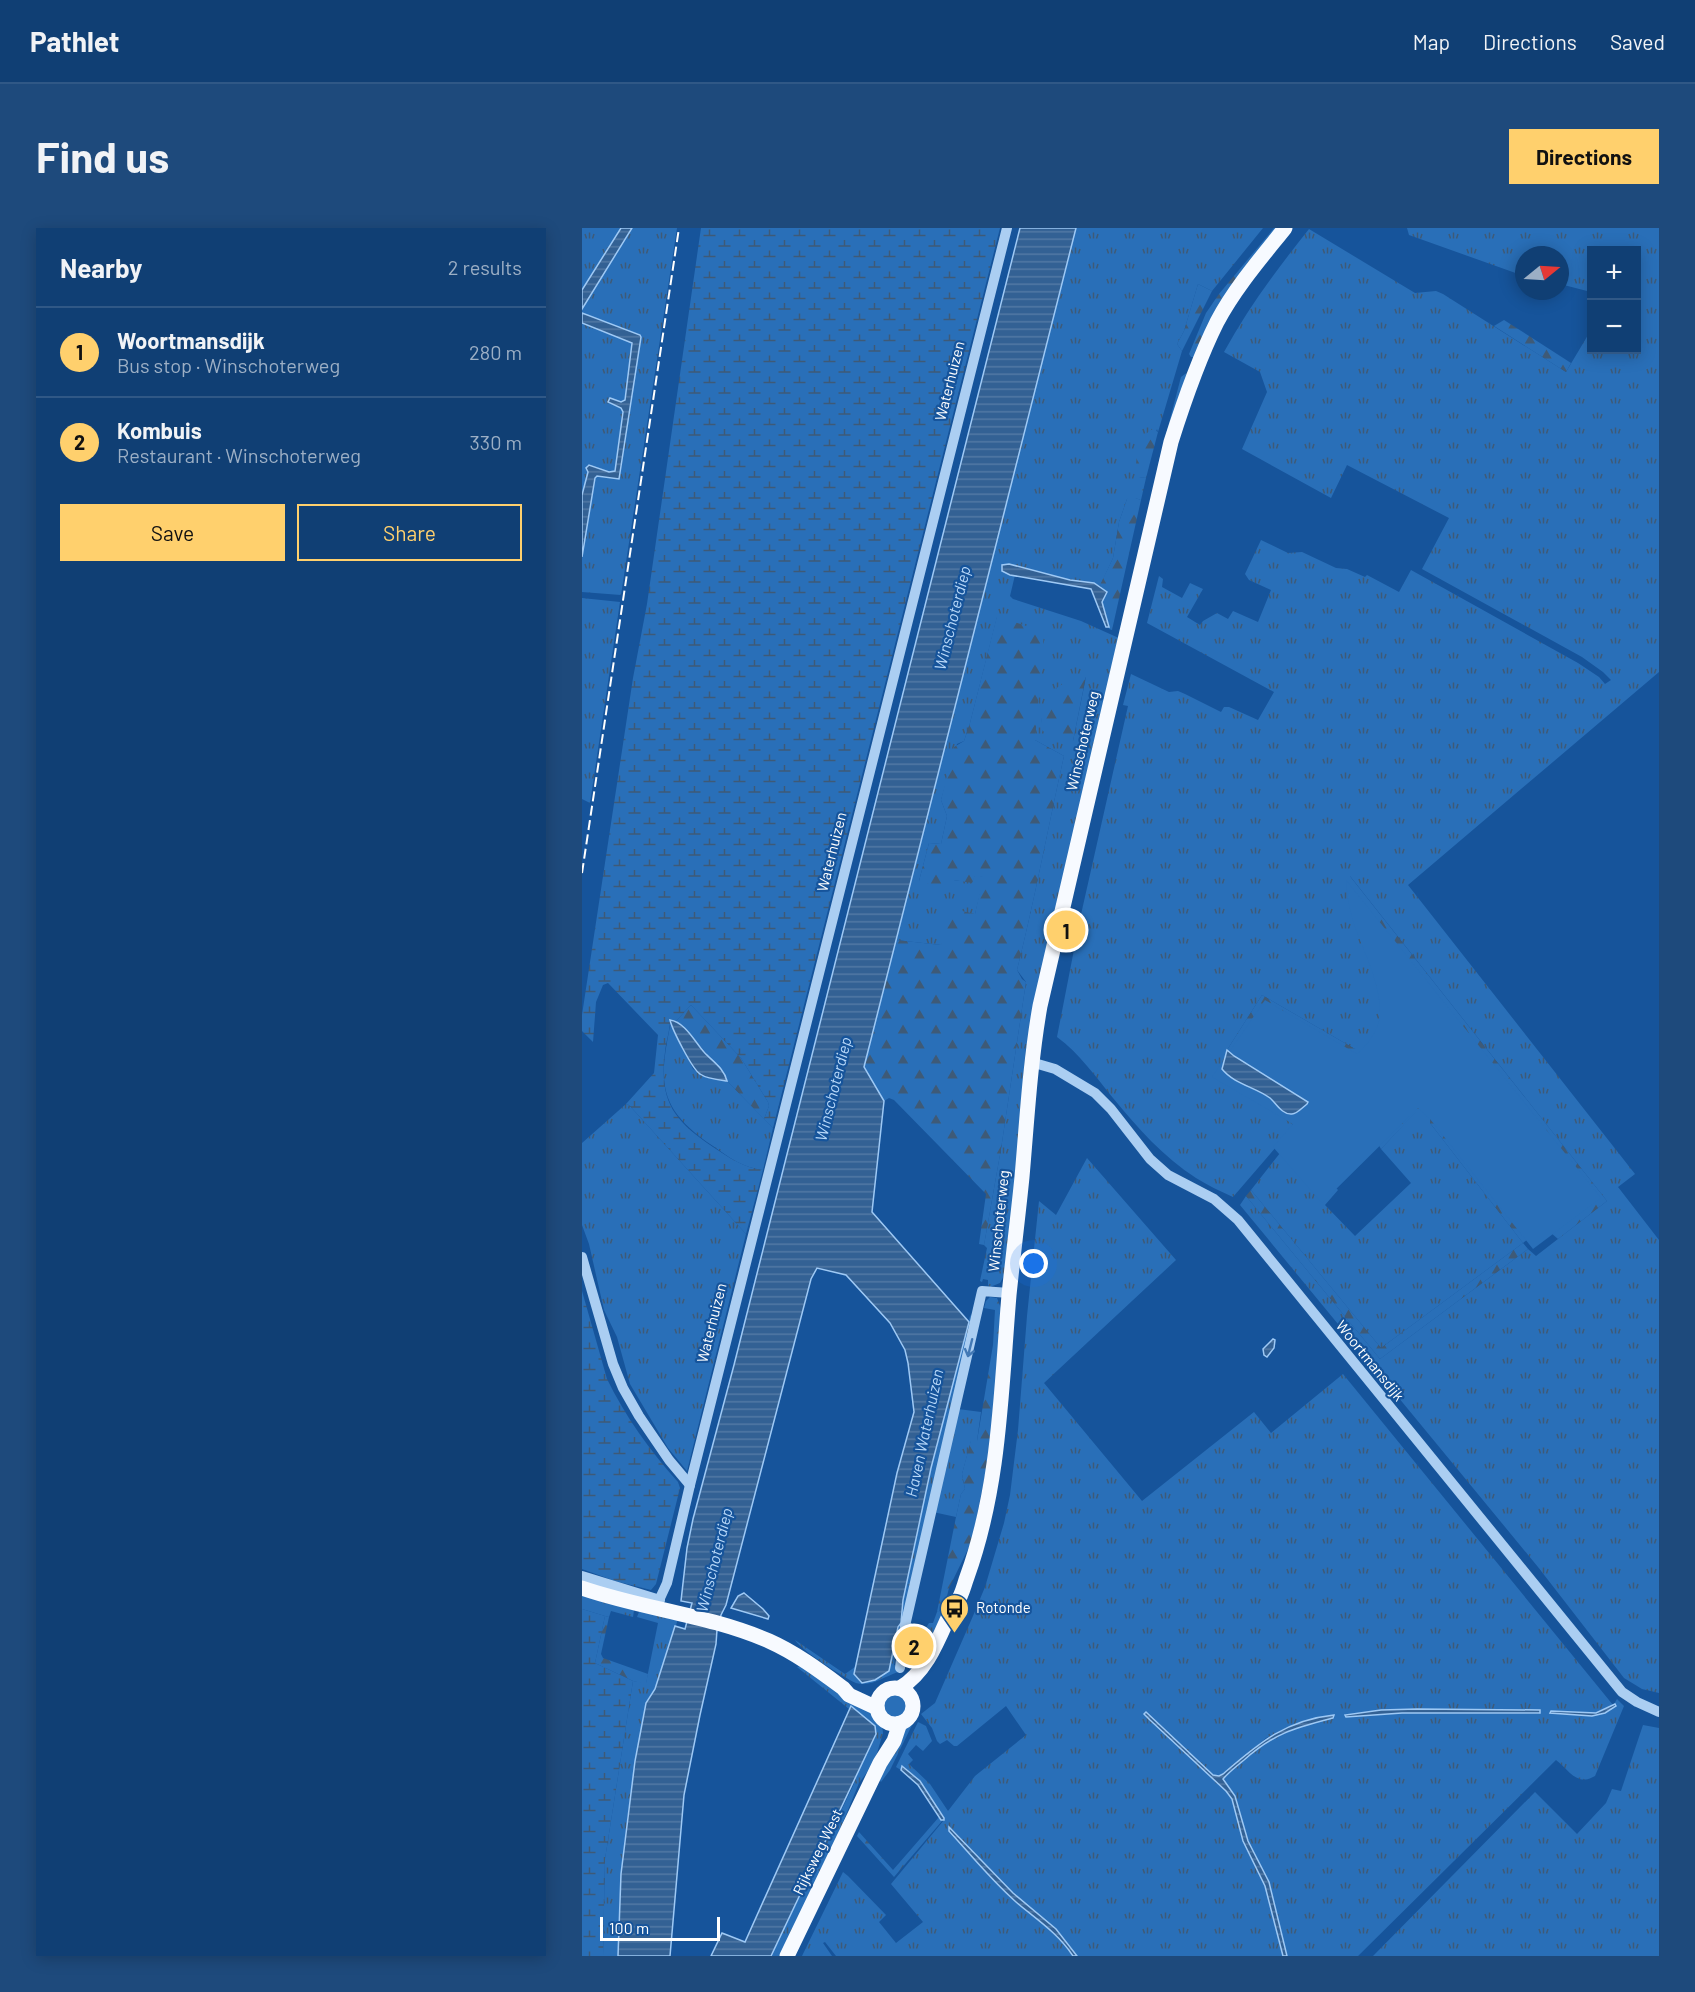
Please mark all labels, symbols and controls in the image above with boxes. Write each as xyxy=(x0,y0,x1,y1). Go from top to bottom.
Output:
text: Pathlet xyxy=(30,24,119,58)
text: Map xyxy=(1413,29,1450,54)
text: Directions xyxy=(1483,29,1577,54)
text: Saved xyxy=(1610,29,1665,54)
button: Directions xyxy=(1509,129,1659,184)
text: Find us xyxy=(36,131,169,181)
north arrow xyxy=(1515,246,1569,300)
map controls xyxy=(1587,246,1641,354)
button: + xyxy=(1587,246,1641,300)
text: Nearby xyxy=(60,252,142,283)
text: 2 results xyxy=(448,255,522,279)
button: − xyxy=(1587,300,1641,354)
text: Woortmansdijk xyxy=(117,327,265,353)
street label: Waterhuizen xyxy=(930,339,968,422)
text: 1 xyxy=(76,340,83,364)
text: 280 m xyxy=(469,340,522,364)
text: Bus stop · Winschoterweg xyxy=(117,353,340,377)
text: Kombuis xyxy=(117,417,202,443)
text: 2 xyxy=(74,430,85,454)
text: 330 m xyxy=(470,430,522,454)
text: Restaurant · Winschoterweg xyxy=(117,443,361,467)
button: Save xyxy=(60,504,285,561)
button: Share xyxy=(297,504,522,561)
water label: Winschoterdiep xyxy=(929,564,974,672)
street label: Winschoterweg xyxy=(1062,689,1102,792)
street label: Waterhuizen xyxy=(812,810,850,893)
pin: 1 xyxy=(1046,908,1086,952)
water label: Winschoterdiep xyxy=(810,1035,855,1143)
street label: Winschoterweg xyxy=(984,1169,1012,1272)
your location xyxy=(1019,1249,1048,1278)
street label: Waterhuizen xyxy=(692,1281,730,1364)
street label: Woortmansdijk xyxy=(1333,1316,1409,1405)
one-way arrow xyxy=(963,1338,975,1357)
water label: Haven Waterhuizen xyxy=(901,1367,946,1499)
water label: Winschoterdiep xyxy=(691,1506,736,1614)
bus stop icon: Rotonde xyxy=(939,1592,971,1634)
place label: Rotonde xyxy=(976,1598,1031,1616)
pin: 2 xyxy=(894,1624,934,1668)
street label: Rijksweg West xyxy=(789,1806,846,1897)
scale bar xyxy=(600,1914,720,1942)
text: 100 m xyxy=(609,1918,649,1937)

